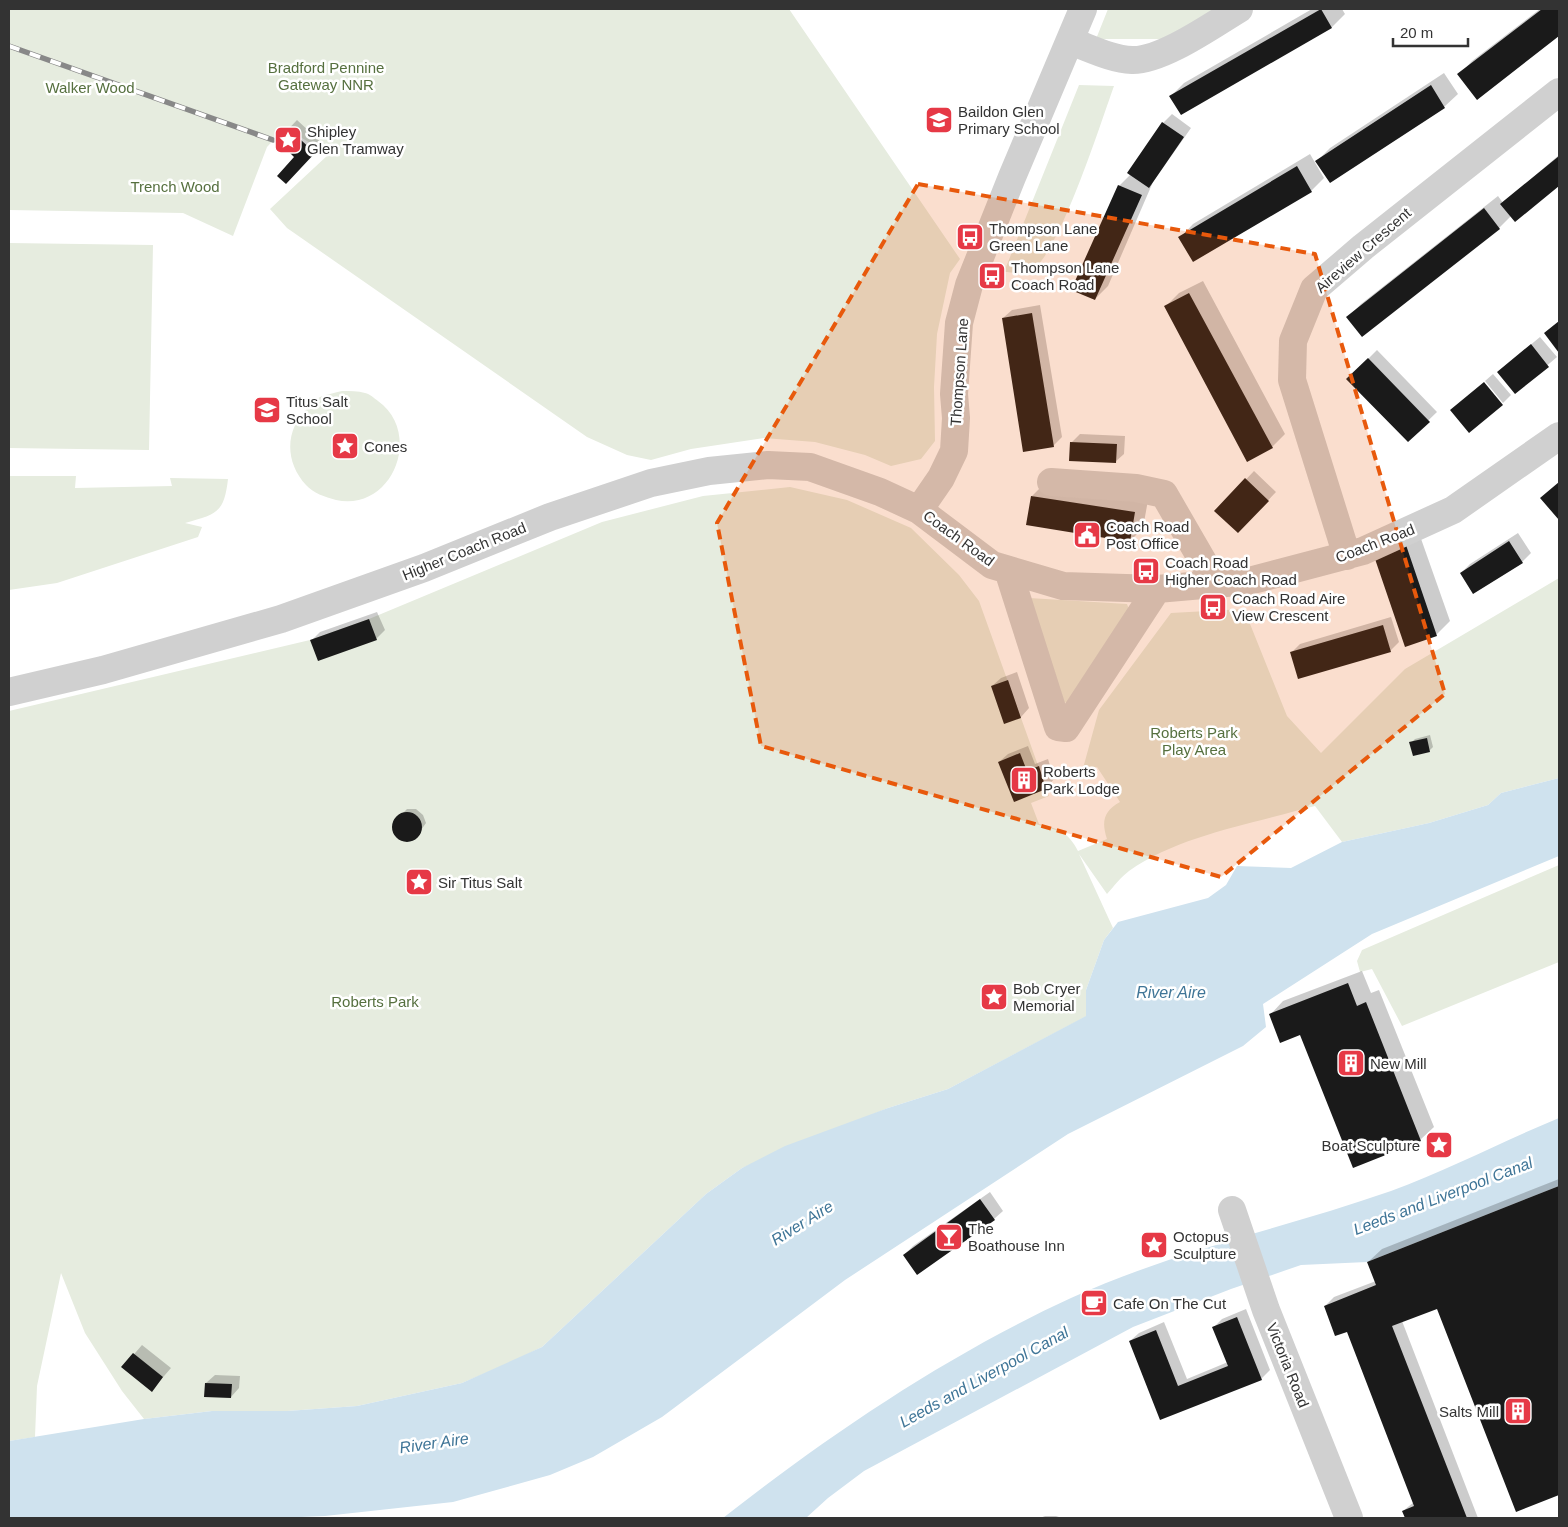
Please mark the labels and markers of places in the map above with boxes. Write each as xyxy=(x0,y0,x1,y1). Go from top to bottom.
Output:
place label: Baildon Glen Primary School xyxy=(958,103,1060,137)
school or university icon: Baildon Glen Primary School xyxy=(924,105,954,135)
place label: Shipley Glen Tramway xyxy=(307,123,404,157)
place icon: Shipley Glen Tramway xyxy=(273,125,303,155)
place label: Thompson Lane Green Lane xyxy=(989,220,1097,254)
bus stop icon: Thompson Lane Green Lane xyxy=(955,222,985,252)
place label: Thompson Lane Coach Road xyxy=(1011,259,1119,293)
bus stop icon: Thompson Lane Coach Road xyxy=(977,261,1007,291)
place label: Titus Salt School xyxy=(286,393,349,427)
school or university icon: Titus Salt School xyxy=(252,395,282,425)
place icon: Cones xyxy=(330,431,360,461)
place label: Cones xyxy=(364,438,407,455)
place label: Coach Road Post Office xyxy=(1106,518,1189,552)
public building icon: Coach Road Post Office xyxy=(1072,520,1102,550)
place label: Coach Road Higher Coach Road xyxy=(1165,554,1297,588)
bus stop icon: Coach Road Higher Coach Road xyxy=(1131,556,1161,586)
place label: Coach Road Aire View Crescent xyxy=(1232,590,1345,624)
bus stop icon: Coach Road Aire View Crescent xyxy=(1198,592,1228,622)
place label: Roberts Park Lodge xyxy=(1043,763,1120,797)
building icon: Roberts Park Lodge xyxy=(1009,765,1039,795)
place icon: Sir Titus Salt xyxy=(404,867,434,897)
place label: Sir Titus Salt xyxy=(438,874,523,891)
place label: Bob Cryer Memorial xyxy=(1013,980,1081,1014)
place icon: Bob Cryer Memorial xyxy=(979,982,1009,1012)
building icon: New Mill xyxy=(1336,1048,1366,1078)
place label: New Mill xyxy=(1370,1055,1427,1072)
place icon: Boat Sculpture xyxy=(1424,1130,1454,1160)
place label: Boat Sculpture xyxy=(1322,1137,1420,1154)
place label: The Boathouse Inn xyxy=(968,1220,1065,1254)
bar icon: The Boathouse Inn xyxy=(934,1222,964,1252)
place label: Octopus Sculpture xyxy=(1173,1228,1236,1262)
place icon: Octopus Sculpture xyxy=(1139,1230,1169,1260)
cafe icon: Cafe On The Cut xyxy=(1079,1288,1109,1318)
place label: Cafe On The Cut xyxy=(1113,1295,1227,1312)
building icon: Salts Mill xyxy=(1503,1396,1533,1426)
place label: Salts Mill xyxy=(1439,1403,1499,1420)

